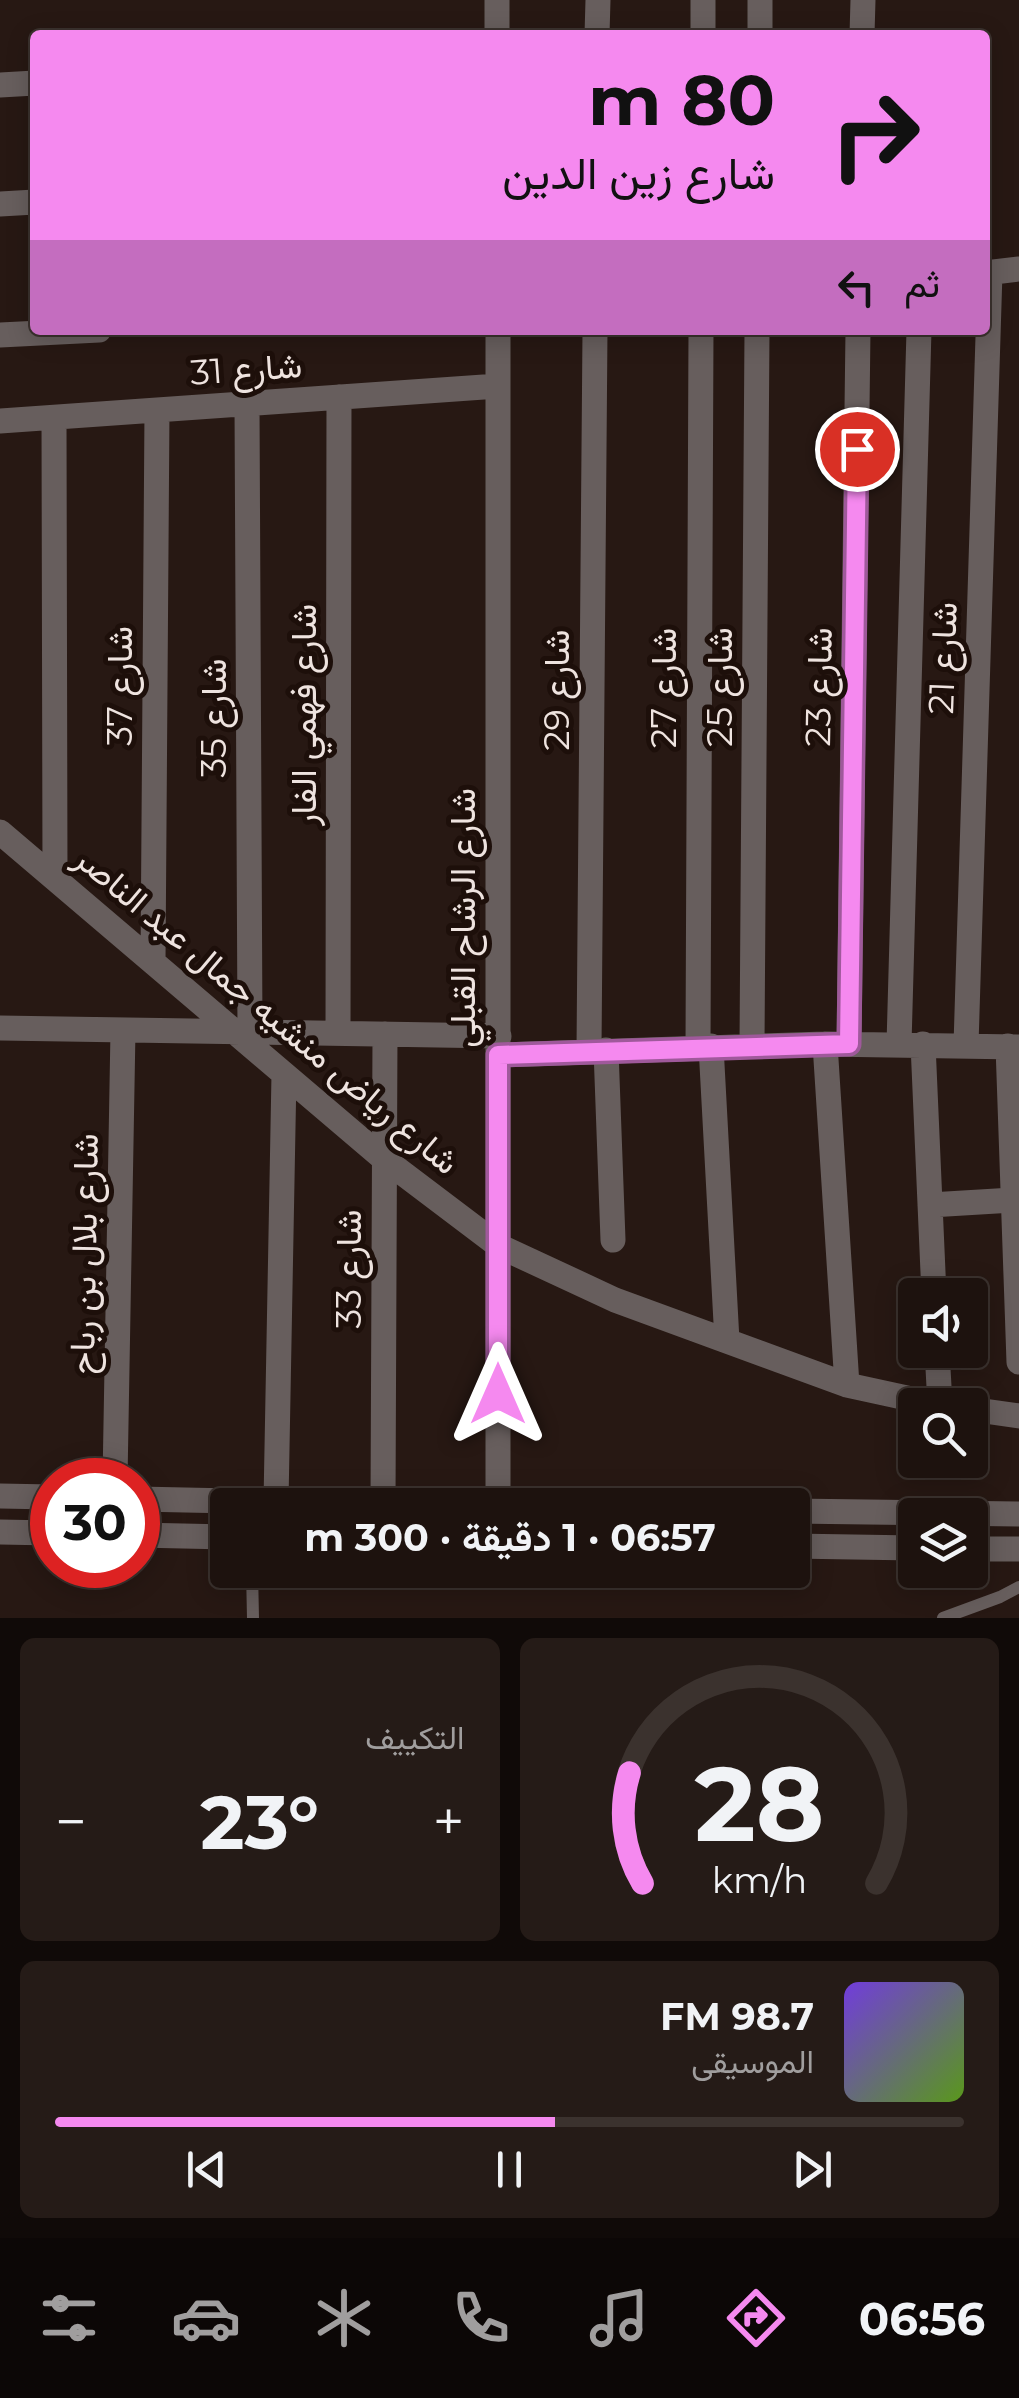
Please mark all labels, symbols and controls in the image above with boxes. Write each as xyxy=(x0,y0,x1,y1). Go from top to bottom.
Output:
text: 80 m xyxy=(588,57,775,143)
icon: right xyxy=(810,70,940,200)
text: شارع زين الدين xyxy=(502,145,775,200)
icon: left xyxy=(829,260,884,315)
text: ثم xyxy=(904,260,940,307)
street label: شارع 31 xyxy=(189,343,304,397)
pin xyxy=(815,407,900,492)
icon: arrive xyxy=(830,422,885,477)
street label: شارع 21 xyxy=(919,601,969,715)
street label: شارع فهمي الفار xyxy=(282,604,333,827)
street label: شارع 37 xyxy=(98,626,144,746)
street label: شارع 25 xyxy=(698,627,744,747)
street label: شارع 23 xyxy=(796,627,844,747)
street label: شارع 27 xyxy=(642,628,688,748)
street label: شارع 29 xyxy=(535,630,581,750)
street label: شارع 35 xyxy=(192,659,238,777)
street label: شارع الرشاح القبلي xyxy=(441,788,492,1048)
street label: شارع رياض منشيه جمال عبد الناصر xyxy=(64,835,468,1185)
street label: شارع بلال بن رباح xyxy=(60,1133,110,1375)
street label: شارع 33 xyxy=(327,1210,373,1328)
map controls xyxy=(898,1278,988,1588)
button: sound xyxy=(898,1278,988,1368)
position arrow xyxy=(446,1342,550,1446)
button: search xyxy=(898,1388,988,1478)
speed limit sign: 30 xyxy=(30,1458,160,1588)
button: layers xyxy=(898,1498,988,1588)
text: 06:57 · 1 دقيقة · 300 m xyxy=(304,1514,716,1561)
text: التكييف xyxy=(365,1718,465,1757)
text: 28 xyxy=(694,1740,824,1867)
text: 23° xyxy=(200,1776,319,1868)
text: − xyxy=(55,1788,87,1855)
text: + xyxy=(433,1788,464,1855)
text: km/h xyxy=(712,1858,807,1902)
text: 98.7 FM xyxy=(660,1993,814,2040)
text: الموسيقى xyxy=(691,2042,814,2081)
icon: previous xyxy=(179,2142,234,2197)
icon: pause xyxy=(482,2142,537,2197)
icon: next xyxy=(785,2142,840,2197)
icon: filters xyxy=(34,2283,104,2353)
icon: car xyxy=(171,2283,241,2353)
icon: climate xyxy=(309,2283,379,2353)
icon: phone xyxy=(446,2283,516,2353)
icon: music xyxy=(584,2283,654,2353)
icon: directions xyxy=(721,2283,791,2353)
text: 06:56 xyxy=(859,2291,985,2346)

